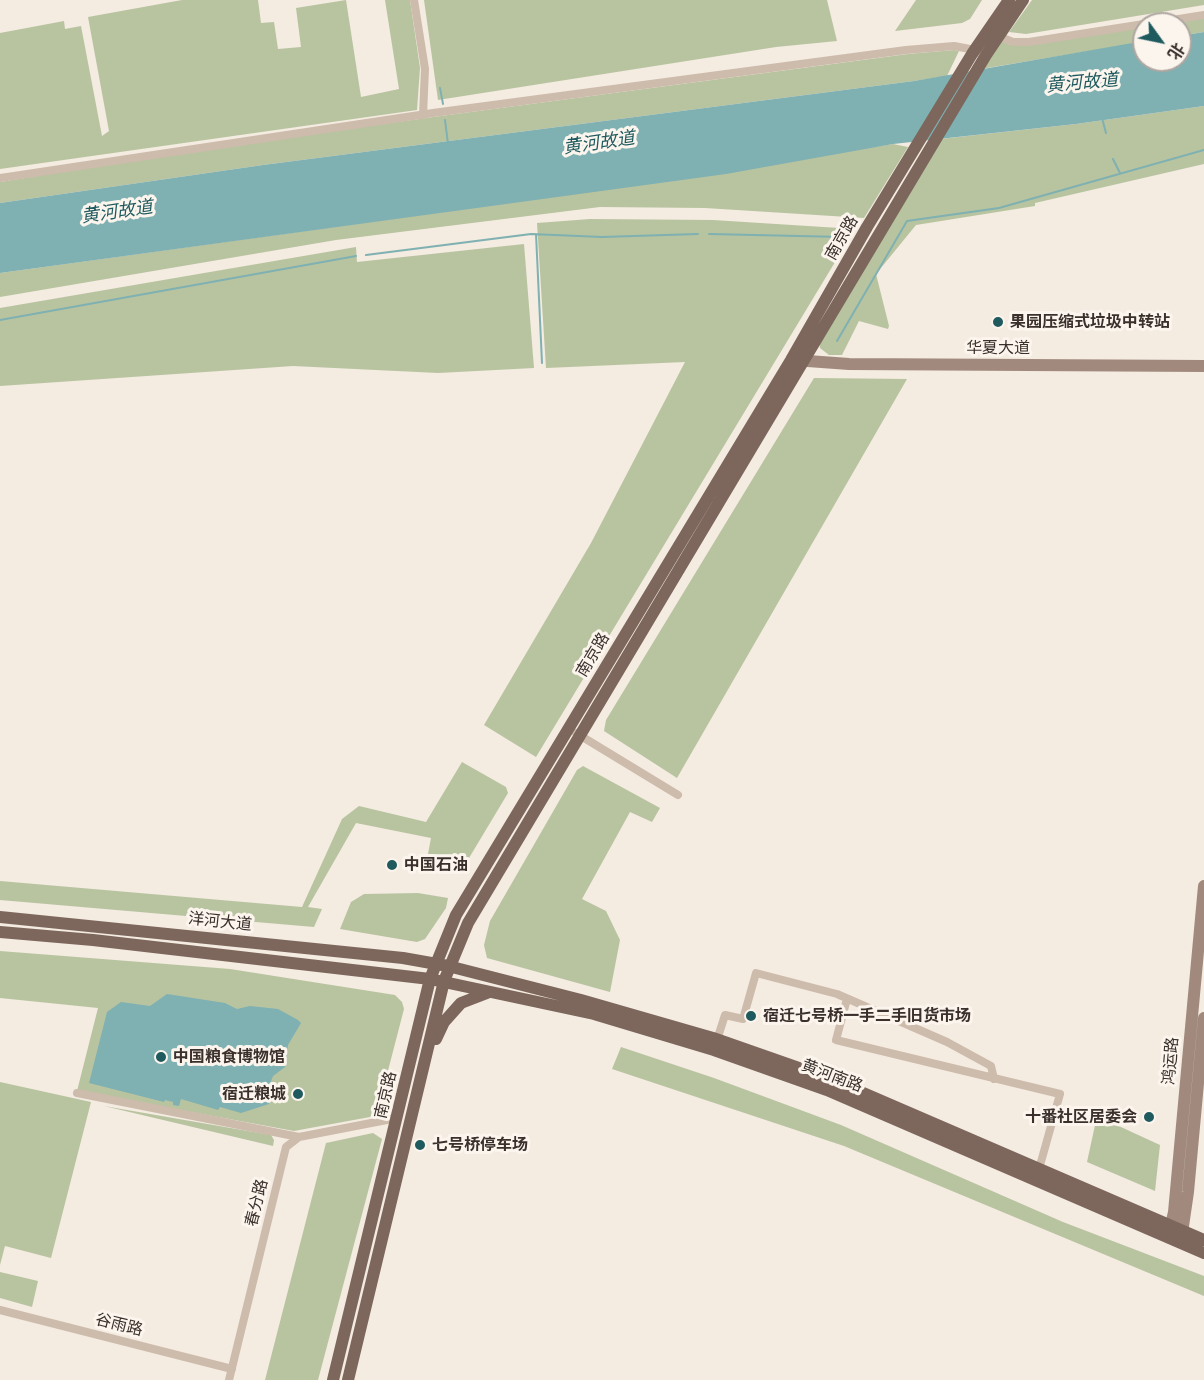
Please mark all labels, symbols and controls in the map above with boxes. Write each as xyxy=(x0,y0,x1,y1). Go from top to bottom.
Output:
north arrow xyxy=(1132,12,1192,72)
text: 北 xyxy=(1164,39,1188,63)
water label: 黄河故道 xyxy=(1045,69,1119,97)
water label: 黄河故道 xyxy=(562,127,636,159)
water label: 黄河故道 xyxy=(80,196,154,228)
street label: 南京路 xyxy=(822,212,862,264)
place label: 果园压缩式垃圾中转站 xyxy=(1010,312,1170,332)
marker: 果园压缩式垃圾中转站 xyxy=(991,315,1005,329)
street label: 华夏大道 xyxy=(966,338,1030,358)
street label: 南京路 xyxy=(572,629,614,681)
place label: 中国石油 xyxy=(404,855,468,875)
marker: 中国石油 xyxy=(385,858,399,872)
street label: 洋河大道 xyxy=(187,909,253,935)
place label: 宿迁七号桥一手二手旧货市场 xyxy=(763,1006,971,1026)
marker: 宿迁七号桥一手二手旧货市场 xyxy=(744,1009,758,1023)
street label: 鸿运路 xyxy=(1159,1036,1183,1086)
place label: 中国粮食博物馆 xyxy=(173,1047,285,1067)
marker: 中国粮食博物馆 xyxy=(154,1050,168,1064)
street label: 黄河南路 xyxy=(799,1056,865,1096)
street label: 南京路 xyxy=(371,1069,401,1121)
place label: 宿迁粮城 xyxy=(222,1084,286,1104)
marker: 宿迁粮城 xyxy=(291,1087,305,1101)
place label: 十番社区居委会 xyxy=(1025,1107,1137,1127)
marker: 十番社区居委会 xyxy=(1142,1110,1156,1124)
place label: 七号桥停车场 xyxy=(432,1135,528,1155)
marker: 七号桥停车场 xyxy=(413,1138,427,1152)
street label: 春分路 xyxy=(242,1177,272,1229)
street label: 谷雨路 xyxy=(93,1310,145,1340)

